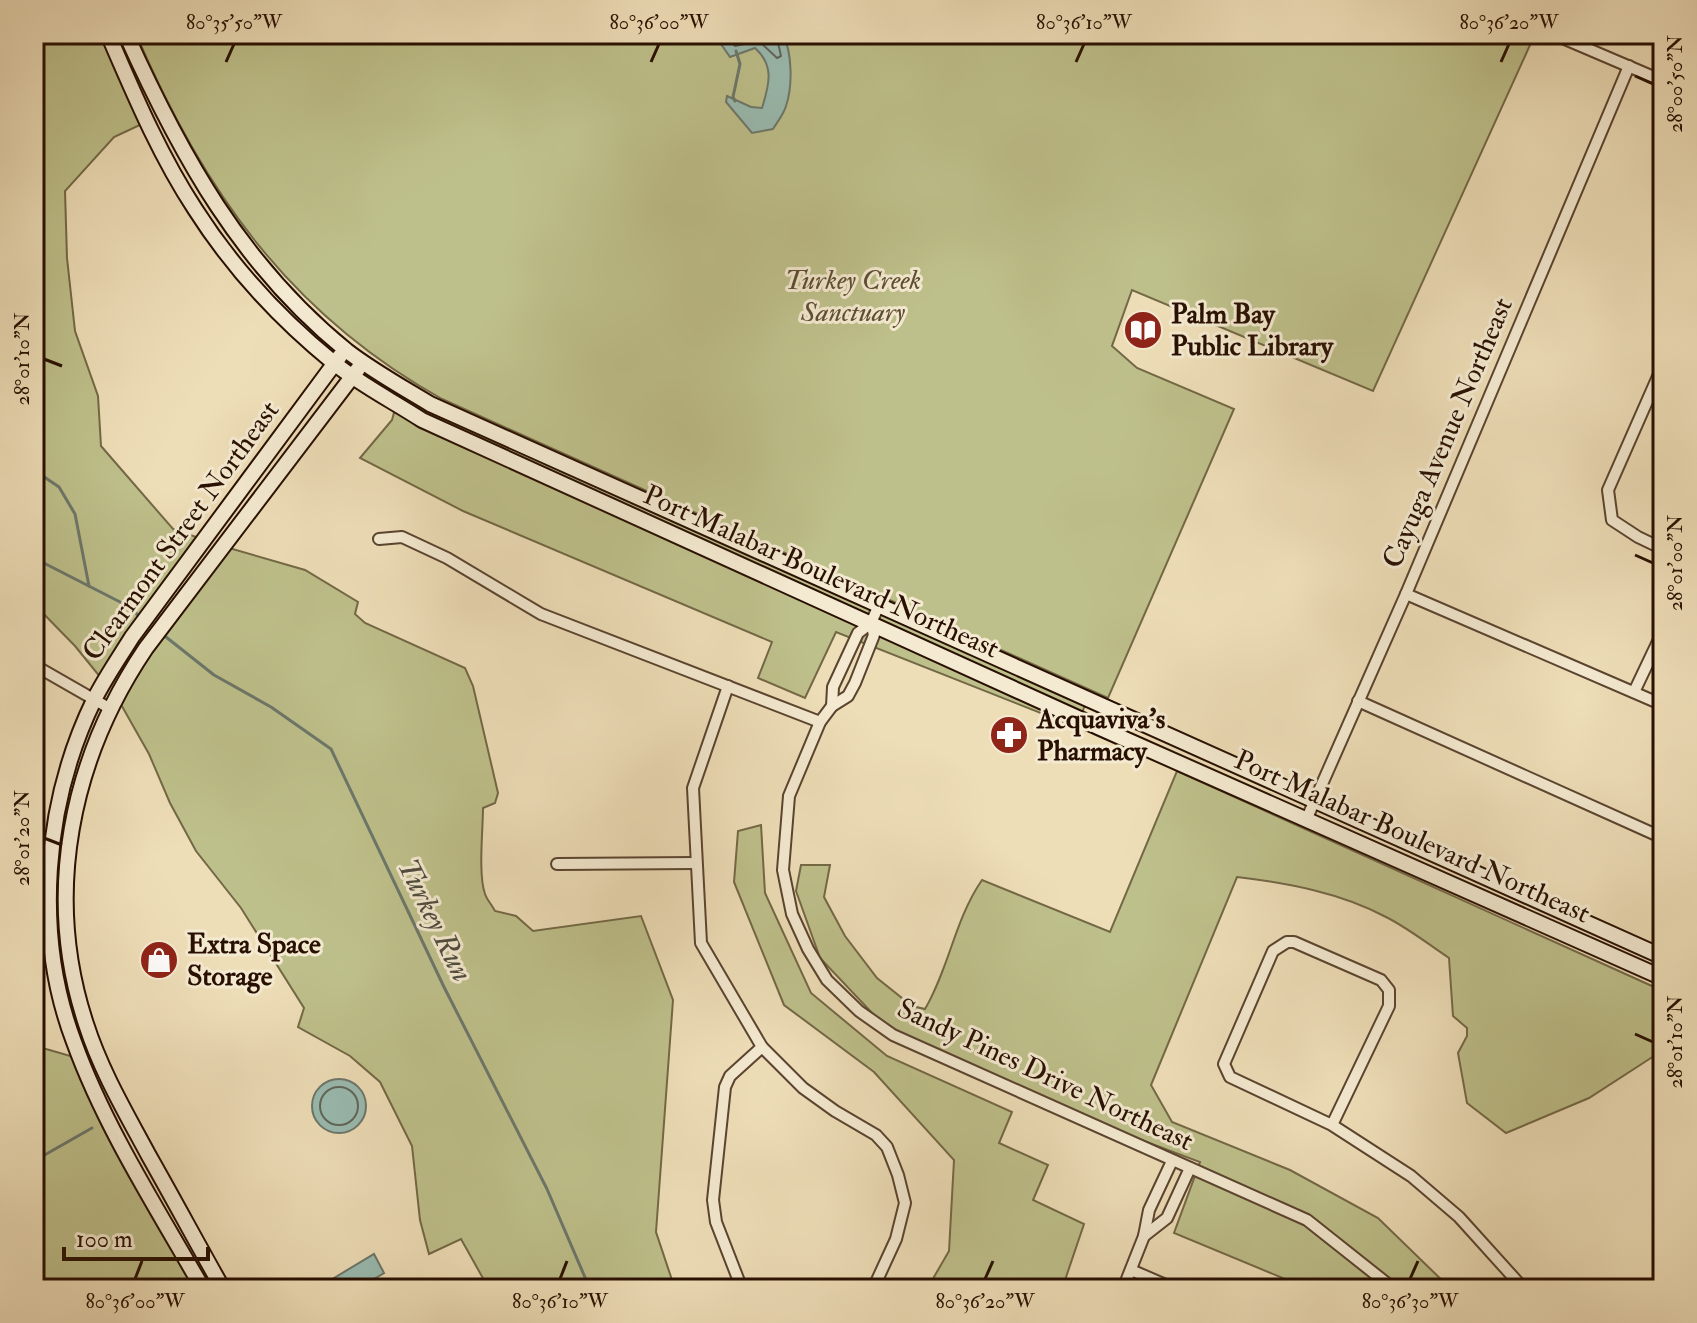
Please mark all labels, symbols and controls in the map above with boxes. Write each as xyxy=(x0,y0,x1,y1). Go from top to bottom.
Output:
text: 80°35'50"W xyxy=(186,10,283,35)
text: 80°36'00"W xyxy=(609,10,709,35)
text: 80°36'10"W xyxy=(1036,10,1133,35)
text: 80°36'20"W xyxy=(1459,10,1559,35)
text: 28°00'50"N xyxy=(1663,35,1688,133)
park label: Turkey Creek Sanctuary xyxy=(785,263,921,330)
street label: Cayuga Avenue Northeast xyxy=(1375,292,1521,574)
place label: Palm Bay Public Library xyxy=(1171,297,1335,364)
library icon: Palm Bay Public Library xyxy=(1122,309,1164,351)
text: 28°01'10"N xyxy=(10,312,35,405)
street label: Clearmont Street Northeast xyxy=(75,394,287,668)
street label: Port Malabar Boulevard Northeast xyxy=(638,478,1004,666)
text: 28°01'00"N xyxy=(1663,515,1688,611)
place label: Acquaviva's Pharmacy xyxy=(1036,702,1166,769)
pharmacy icon: Acquaviva's Pharmacy xyxy=(988,714,1030,756)
street label: Port Malabar Boulevard Northeast xyxy=(1229,743,1595,931)
text: 28°01'20"N xyxy=(10,790,35,886)
water label: Turkey Run xyxy=(389,853,481,987)
place label: Extra Space Storage xyxy=(187,927,321,994)
shop icon: Extra Space Storage xyxy=(138,939,180,981)
street label: Sandy Pines Drive Northeast xyxy=(891,991,1199,1159)
text: 28°01'10"N xyxy=(1663,995,1688,1088)
scale bar xyxy=(64,1211,208,1261)
text: 100 m xyxy=(76,1224,133,1255)
text: 80°36'00"W xyxy=(85,1289,185,1314)
text: 80°36'10"W xyxy=(512,1289,609,1314)
text: 80°36'20"W xyxy=(935,1289,1035,1314)
text: 80°36'30"W xyxy=(1362,1289,1459,1314)

